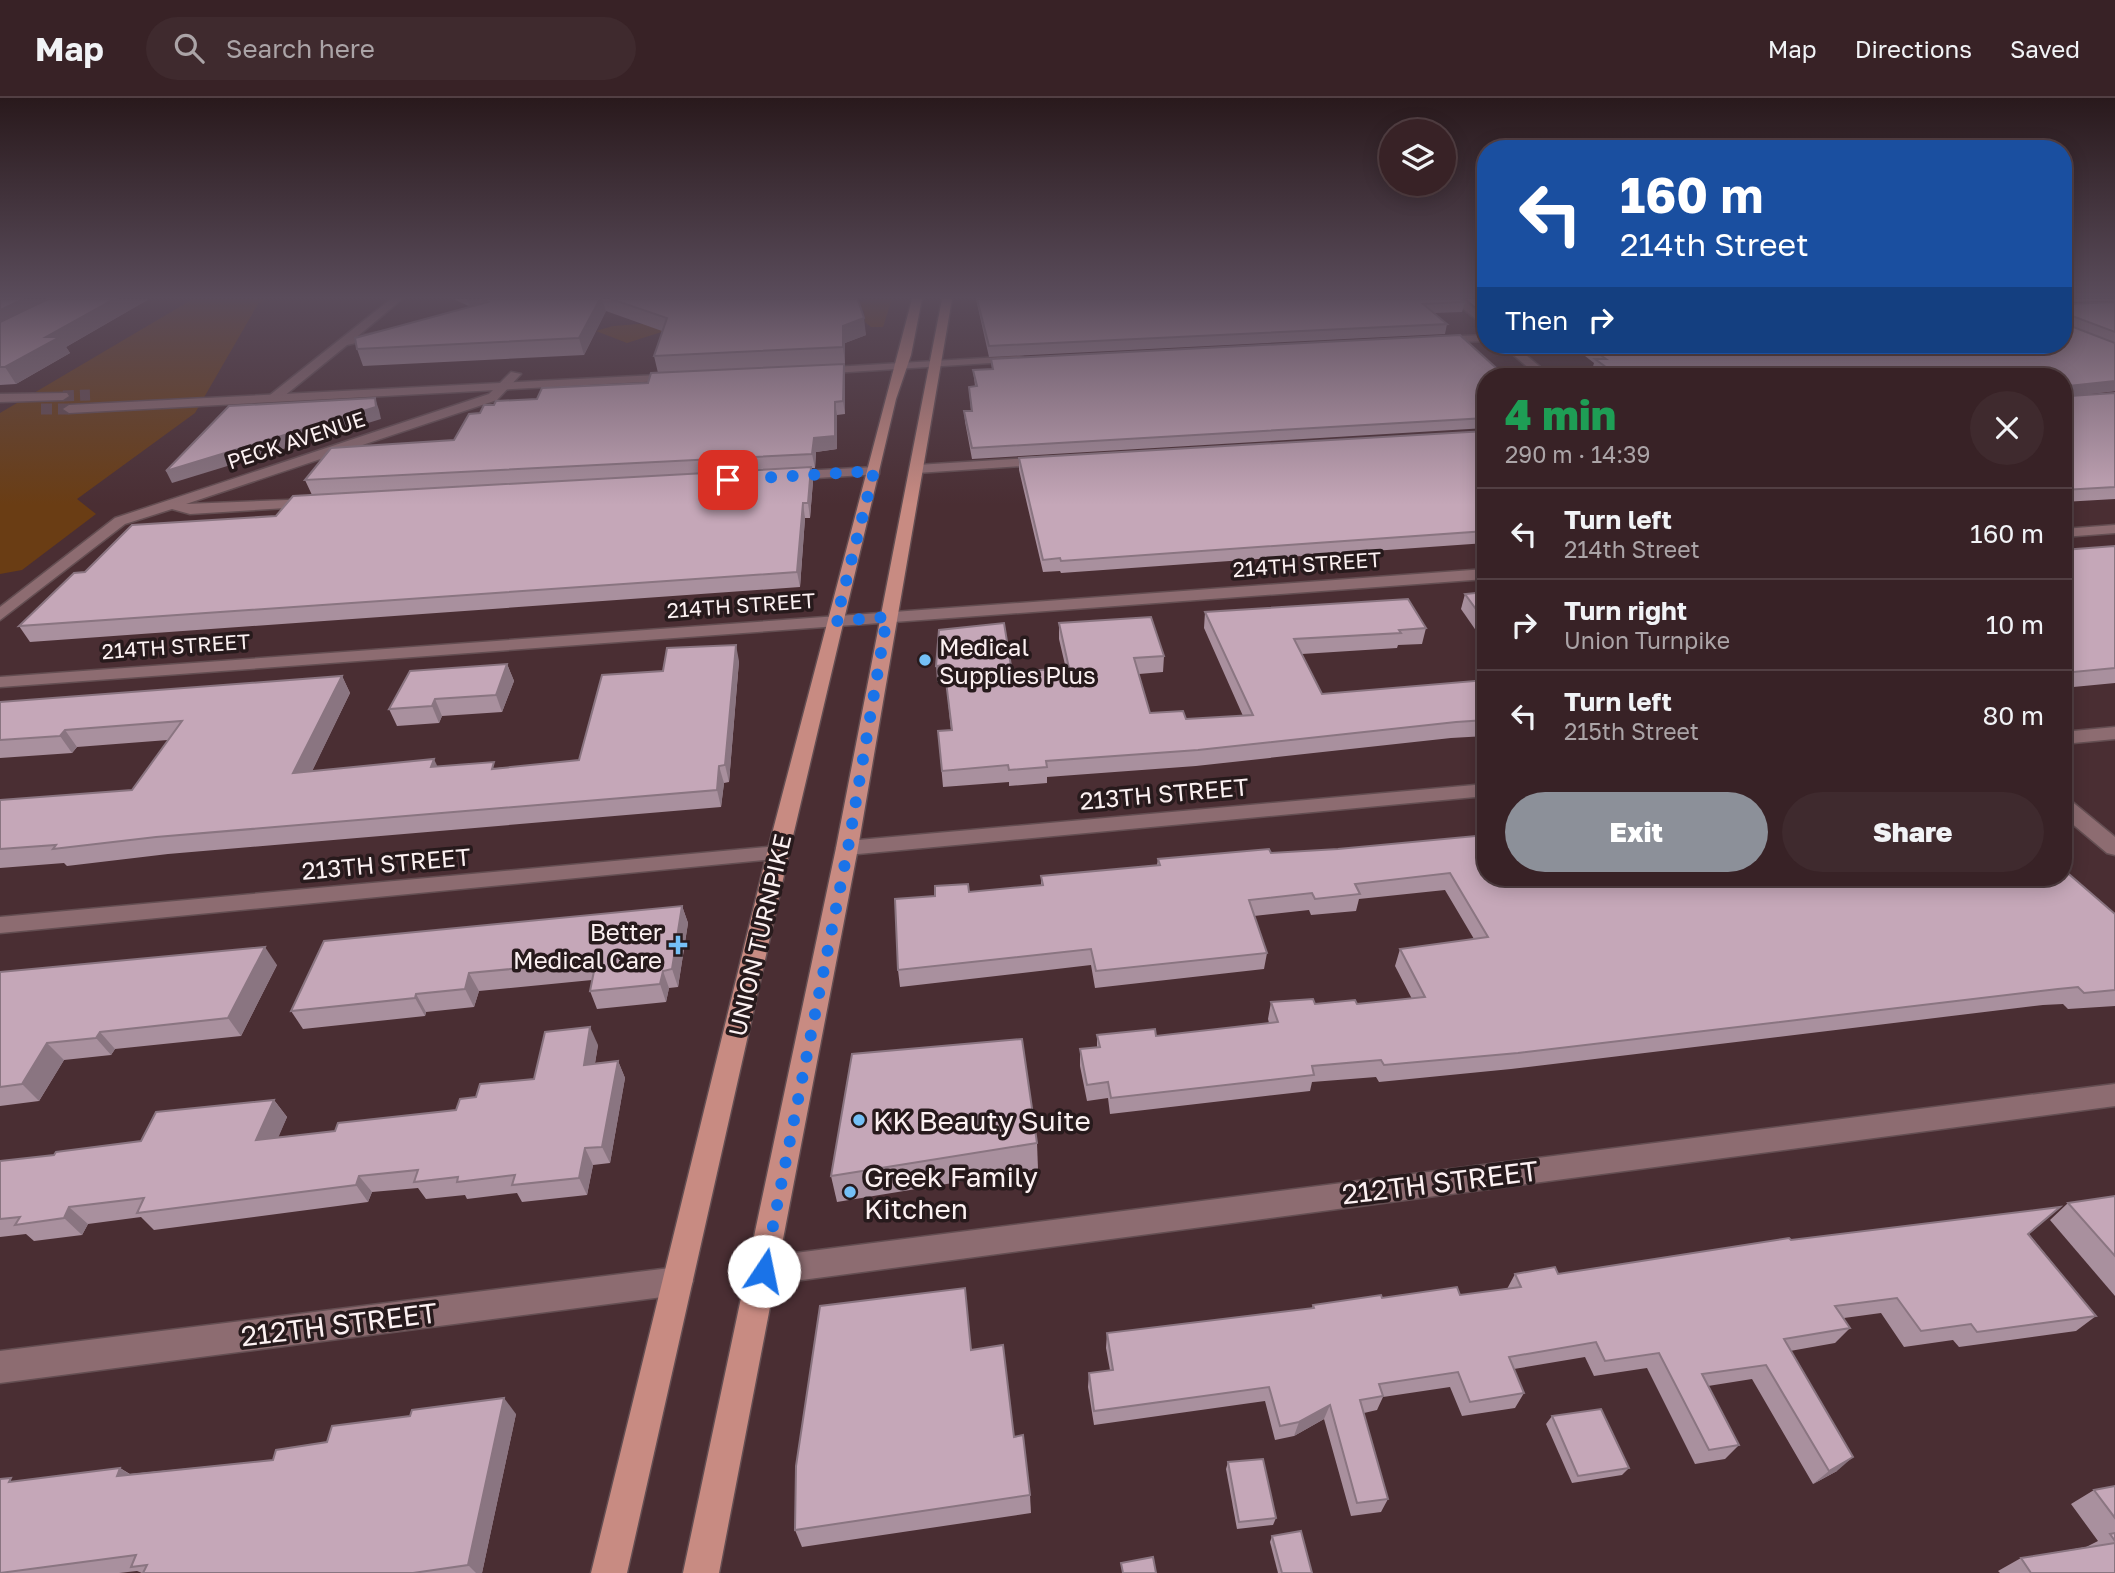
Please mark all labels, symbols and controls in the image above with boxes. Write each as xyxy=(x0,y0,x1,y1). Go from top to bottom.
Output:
search box xyxy=(146,17,636,80)
text: Map xyxy=(35,29,104,68)
icon: search xyxy=(170,29,208,67)
text: Search here xyxy=(226,33,375,64)
text: Map xyxy=(1768,34,1817,63)
text: Directions xyxy=(1855,34,1972,63)
text: Saved xyxy=(2010,34,2080,63)
map controls xyxy=(1379,119,1456,196)
button: layers xyxy=(1379,119,1456,196)
text: 160 m xyxy=(1620,165,1763,224)
icon: left xyxy=(1505,168,1596,259)
text: 214th Street xyxy=(1620,225,1809,263)
icon: right xyxy=(1582,301,1620,339)
text: Then xyxy=(1505,305,1568,336)
text: 4 min xyxy=(1505,389,1616,439)
button: close xyxy=(1970,391,2044,465)
street label: PECK AVENUE xyxy=(224,405,368,475)
text: 290 m · 14:39 xyxy=(1505,440,1650,468)
pin xyxy=(698,450,758,510)
icon: arrive xyxy=(709,461,747,499)
text: Turn left xyxy=(1564,504,1672,535)
icon: left xyxy=(1505,515,1543,553)
text: 160 m xyxy=(1970,518,2044,549)
text: 214th Street xyxy=(1564,535,1700,563)
street label: 214TH STREET xyxy=(1232,546,1382,582)
street label: 214TH STREET xyxy=(666,587,816,623)
text: Turn right xyxy=(1564,595,1687,626)
icon: right xyxy=(1505,606,1543,644)
text: 10 m xyxy=(1986,609,2044,640)
text: Union Turnpike xyxy=(1564,626,1730,654)
street label: 214TH STREET xyxy=(101,628,251,664)
place label: Medical Supplies Plus xyxy=(939,632,1096,689)
marker: Medical Supplies Plus xyxy=(917,652,933,668)
text: Turn left xyxy=(1564,686,1672,717)
icon: left xyxy=(1505,697,1543,735)
text: 80 m xyxy=(1983,700,2044,731)
text: 215th Street xyxy=(1564,717,1699,745)
street label: 213TH STREET xyxy=(1078,771,1250,815)
button: Exit xyxy=(1505,792,1768,872)
button: Share xyxy=(1782,792,2044,872)
street label: UNION TURNPIKE xyxy=(722,831,796,1039)
street label: 213TH STREET xyxy=(300,841,472,885)
place label: Better Medical Care xyxy=(513,917,662,974)
marker: Better Medical Care xyxy=(668,935,688,955)
place label: KK Beauty Suite xyxy=(873,1104,1091,1137)
marker: KK Beauty Suite xyxy=(851,1112,867,1128)
street label: 212TH STREET xyxy=(1340,1154,1540,1210)
place label: Greek Family Kitchen xyxy=(864,1160,1038,1225)
marker: Greek Family Kitchen xyxy=(842,1184,858,1200)
position arrow xyxy=(727,1234,801,1308)
street label: 212TH STREET xyxy=(239,1296,439,1352)

